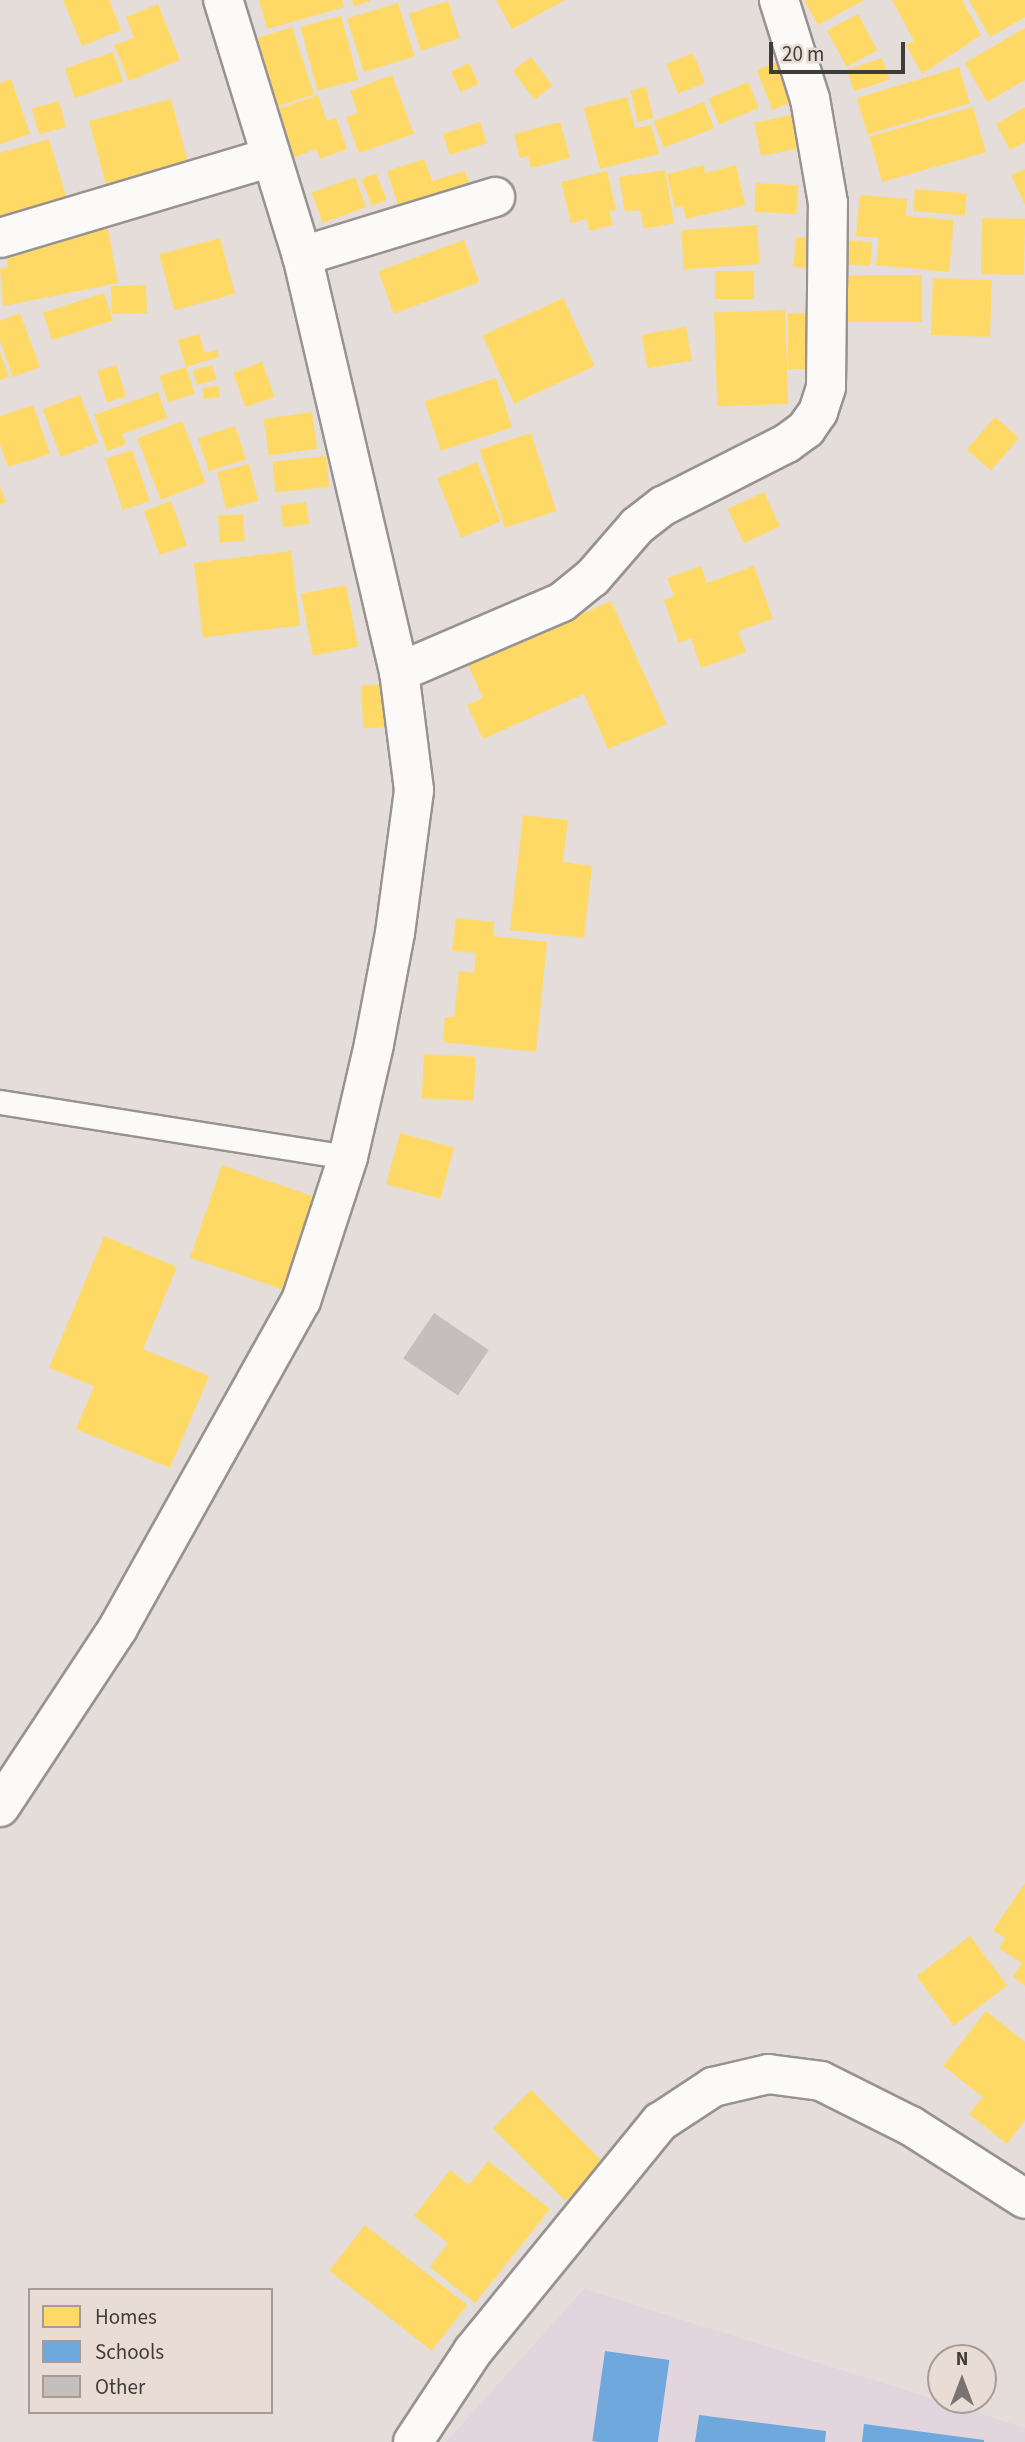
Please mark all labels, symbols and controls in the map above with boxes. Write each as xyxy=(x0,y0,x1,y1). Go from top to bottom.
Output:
scale bar xyxy=(773,28,909,72)
text: 20 m xyxy=(782,39,824,69)
legend xyxy=(28,2288,273,2414)
text: Homes xyxy=(95,2302,157,2332)
text: Schools xyxy=(95,2337,164,2367)
north arrow xyxy=(927,2344,997,2414)
text: N xyxy=(956,2346,968,2373)
text: Other xyxy=(95,2372,145,2402)

